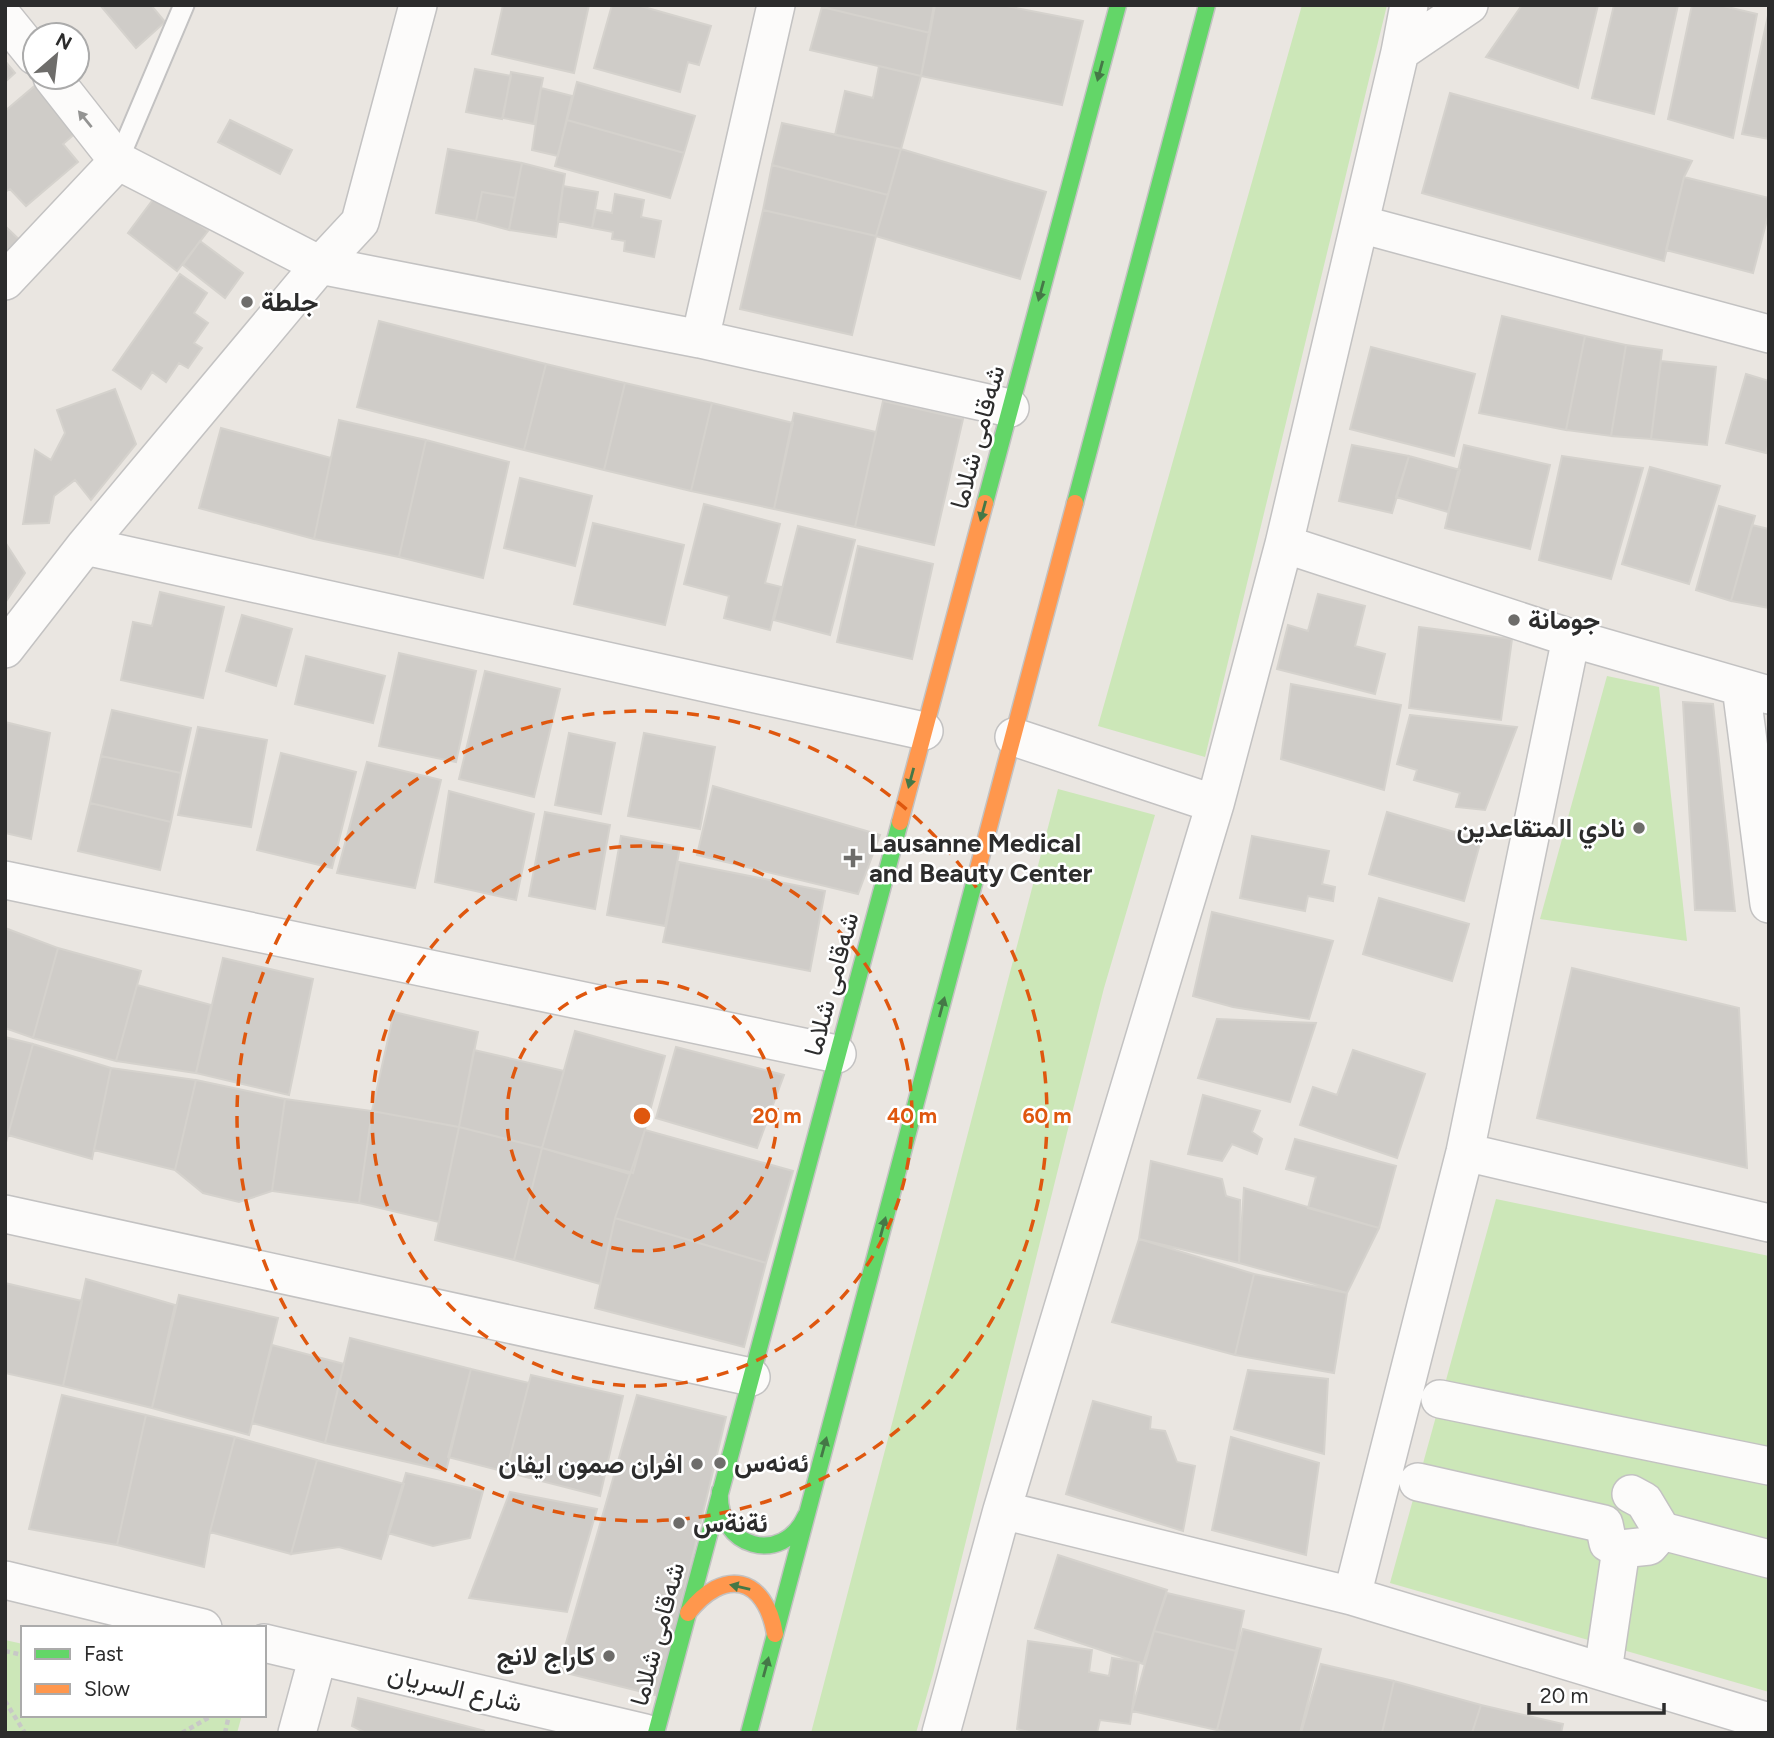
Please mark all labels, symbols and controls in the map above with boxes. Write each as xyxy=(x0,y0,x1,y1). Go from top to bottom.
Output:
north arrow xyxy=(21,21,91,91)
text: N xyxy=(52,28,76,55)
one-way arrow xyxy=(1094,60,1105,82)
one-way arrow xyxy=(78,110,93,127)
one-way arrow xyxy=(1035,280,1046,302)
place label: جلطة xyxy=(261,286,318,318)
marker: جلطة xyxy=(239,294,255,310)
street label: شەقامی شلاما xyxy=(942,362,1012,512)
one-way arrow xyxy=(977,501,987,522)
place label: جومانة xyxy=(1528,604,1600,636)
marker: جومانة xyxy=(1506,612,1522,628)
one-way arrow xyxy=(906,768,916,789)
place label: نادي المتقاعدین xyxy=(1457,812,1625,850)
marker: نادي المتقاعدین xyxy=(1631,820,1647,836)
place label: Lausanne Medical and Beauty Center xyxy=(869,827,1092,889)
marker: Lausanne Medical and Beauty Center xyxy=(843,848,863,868)
street label: شەقامی شلاما xyxy=(796,909,866,1059)
one-way arrow xyxy=(937,996,947,1017)
text: 20 m xyxy=(752,1103,802,1128)
text: 40 m xyxy=(887,1103,937,1128)
text: 60 m xyxy=(1022,1103,1072,1128)
centre of rings xyxy=(630,1104,654,1128)
one-way arrow xyxy=(878,1216,889,1238)
one-way arrow xyxy=(820,1436,830,1457)
place label: ئەنەس xyxy=(734,1447,809,1479)
place label: افران صمون ايفان xyxy=(498,1448,683,1480)
marker: ئەنەس xyxy=(712,1455,728,1471)
marker: افران صمون ايفان xyxy=(689,1456,705,1472)
place label: ئةنةس xyxy=(693,1507,768,1539)
marker: ئةنةس xyxy=(671,1515,687,1531)
street label: شەقامی شلاما xyxy=(622,1559,692,1709)
one-way arrow xyxy=(729,1581,751,1592)
legend xyxy=(21,1626,266,1717)
place label: كاراج لانج xyxy=(496,1640,595,1674)
text: Fast xyxy=(84,1641,124,1666)
marker: كاراج لانج xyxy=(601,1648,617,1664)
one-way arrow xyxy=(761,1656,772,1678)
street label: شارع السريان xyxy=(384,1657,525,1721)
scale bar xyxy=(1529,1672,1664,1716)
text: Slow xyxy=(84,1676,130,1701)
text: 20 m xyxy=(1540,1683,1588,1708)

